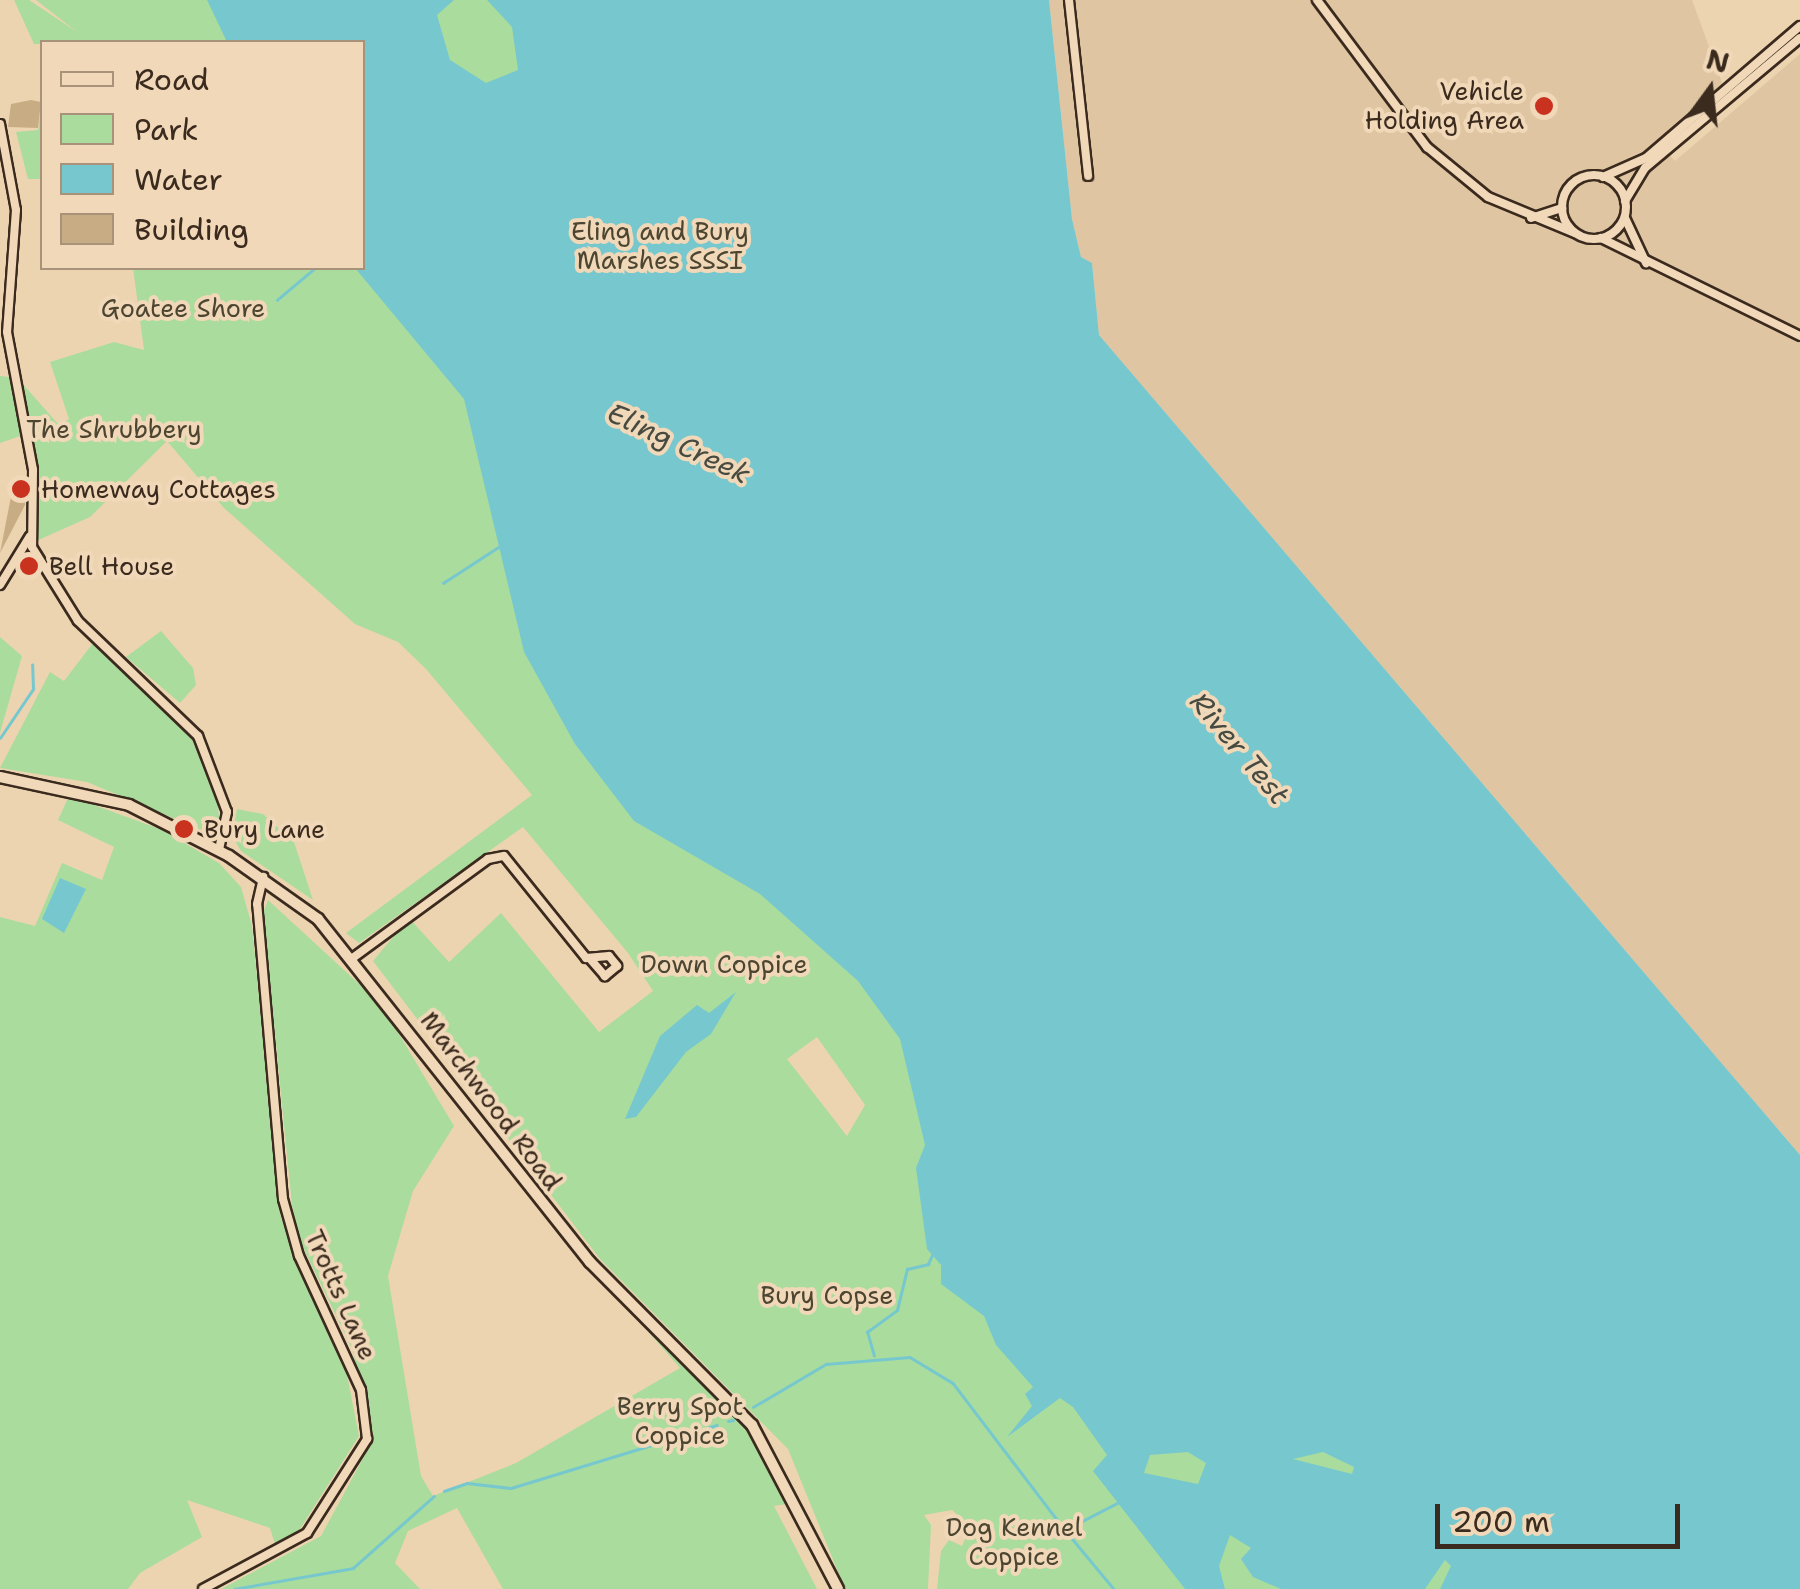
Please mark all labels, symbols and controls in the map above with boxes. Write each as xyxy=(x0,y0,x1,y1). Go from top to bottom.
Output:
legend xyxy=(40,40,365,270)
north arrow xyxy=(1660,40,1760,140)
text: N xyxy=(1702,40,1733,82)
text: Road xyxy=(134,59,209,100)
place label: Vehicle Holding Area xyxy=(1365,77,1524,136)
marker: Vehicle Holding Area xyxy=(1533,95,1555,117)
text: Park xyxy=(134,109,198,150)
text: Water xyxy=(134,159,223,200)
text: Building xyxy=(134,209,249,250)
park label: Eling and Bury Marshes SSSI xyxy=(571,217,749,276)
park label: Goatee Shore xyxy=(101,293,265,323)
water label: Eling Creek xyxy=(602,395,756,491)
park label: The Shrubbery xyxy=(26,414,202,444)
place label: Homeway Cottages xyxy=(41,474,276,504)
marker: Homeway Cottages xyxy=(10,478,32,500)
place label: Bell House xyxy=(49,551,175,581)
marker: Bell House xyxy=(18,555,40,577)
water label: River Test xyxy=(1183,685,1297,811)
place label: Bury Lane xyxy=(204,814,325,844)
marker: Bury Lane xyxy=(173,818,195,840)
park label: Down Coppice xyxy=(640,949,808,979)
street label: Marchwood Road xyxy=(414,1006,568,1196)
street label: Trotts Lane xyxy=(299,1225,383,1365)
park label: Bury Copse xyxy=(761,1280,893,1310)
park label: Berry Spot Coppice xyxy=(617,1392,743,1451)
scale bar xyxy=(1440,1484,1685,1546)
text: 200 m xyxy=(1452,1501,1550,1542)
park label: Dog Kennel Coppice xyxy=(946,1513,1082,1572)

